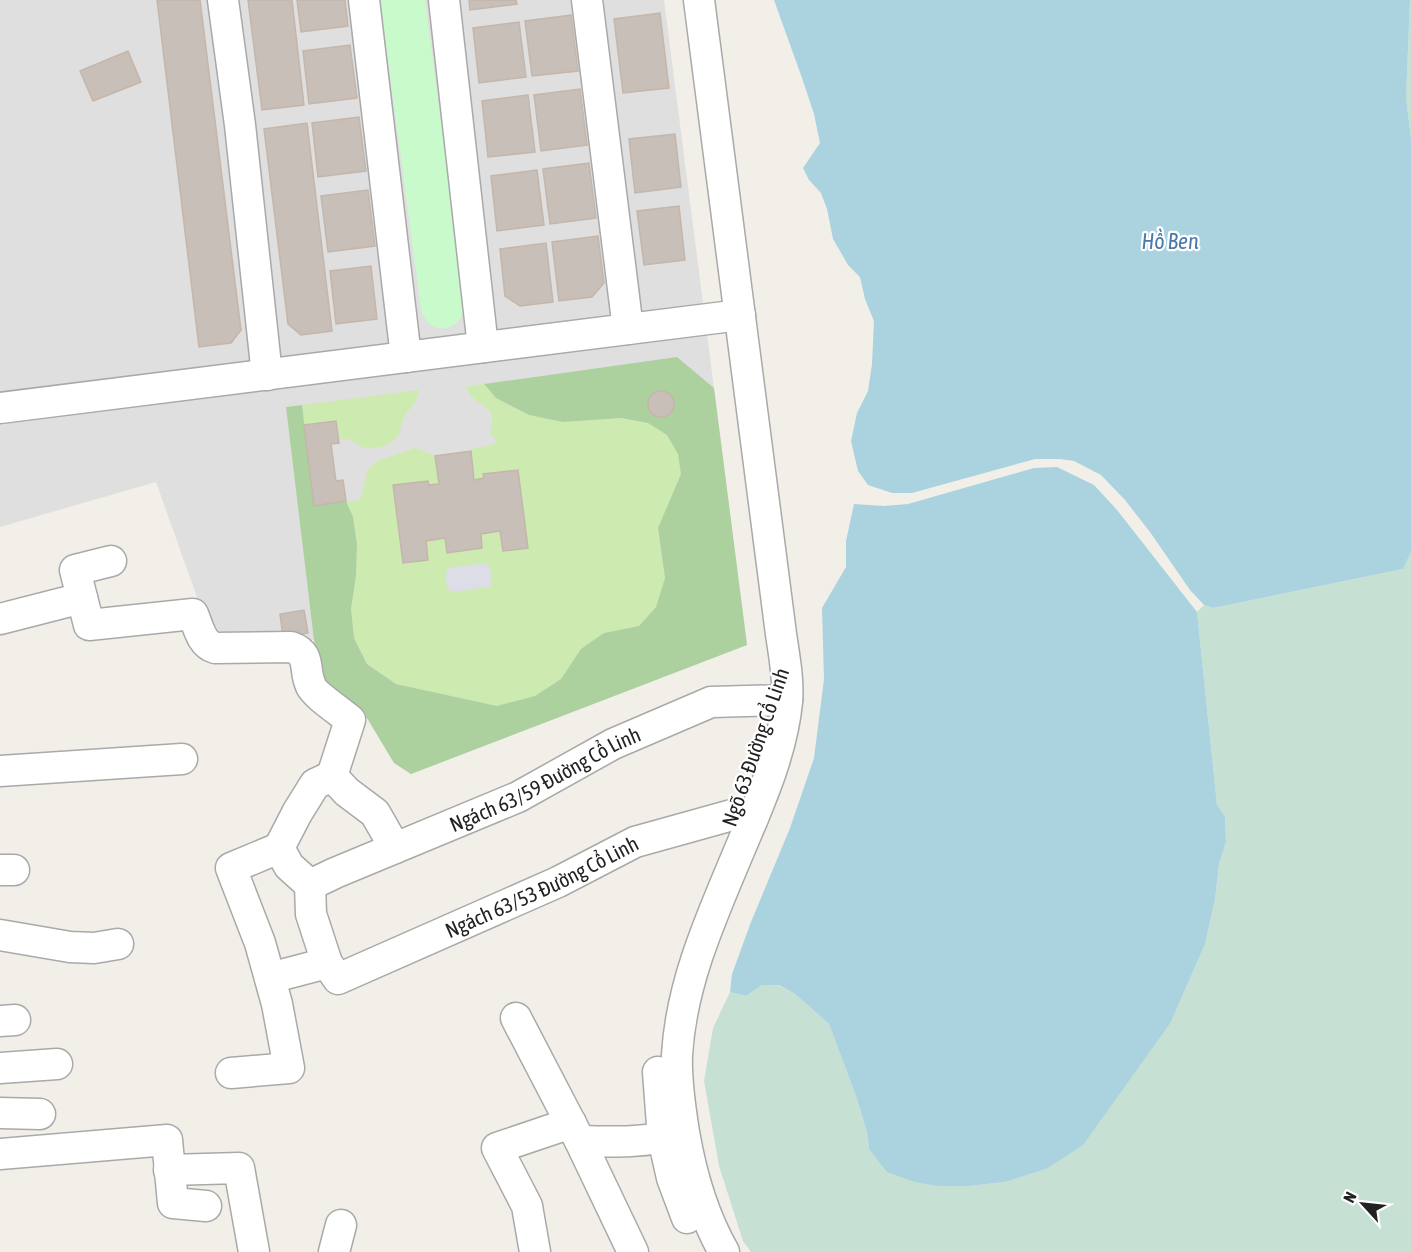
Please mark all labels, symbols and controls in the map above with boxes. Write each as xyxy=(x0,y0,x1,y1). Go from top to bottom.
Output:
water label: Hồ Ben xyxy=(1141,228,1199,254)
street label: Ngõ 63 Đường Cổ Linh xyxy=(717,665,793,829)
street label: Ngách 63/59 Đường Cổ Linh xyxy=(446,722,644,836)
street label: Ngách 63/53 Đường Cổ Linh xyxy=(441,831,642,942)
north arrow xyxy=(1333,1174,1393,1234)
text: N xyxy=(1339,1189,1360,1205)

